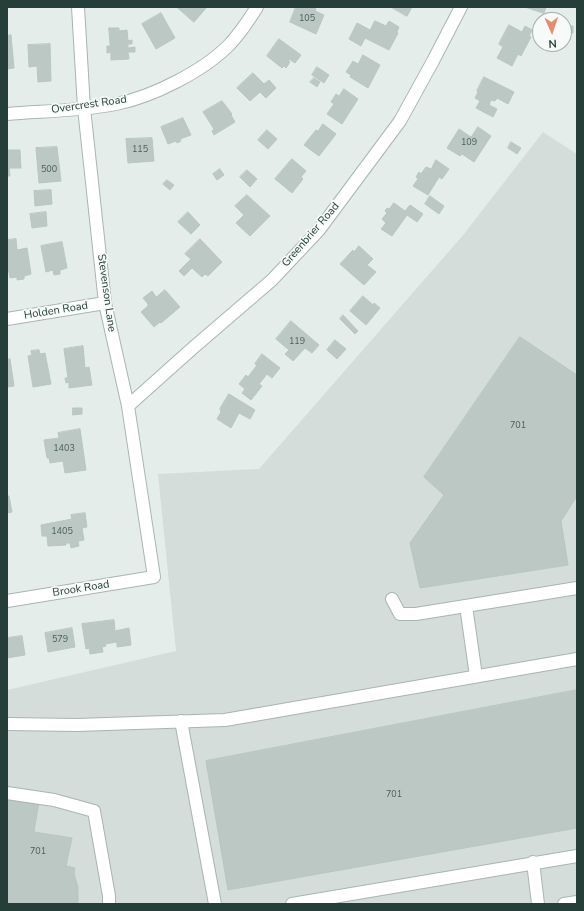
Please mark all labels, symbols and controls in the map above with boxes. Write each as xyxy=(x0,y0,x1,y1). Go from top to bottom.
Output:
north arrow xyxy=(532,12,572,52)
house number: 105 xyxy=(299,14,315,24)
text: N xyxy=(548,36,557,51)
street label: Overcrest Road xyxy=(50,93,128,117)
house number: 109 xyxy=(461,138,477,148)
house number: 115 xyxy=(132,145,148,155)
house number: 500 xyxy=(41,165,57,175)
street label: Greenbrier Road xyxy=(279,200,343,270)
street label: Stevenson Lane xyxy=(94,253,118,333)
street label: Holden Road xyxy=(23,299,89,323)
house number: 119 xyxy=(289,337,305,347)
house number: 701 xyxy=(510,421,526,431)
house number: 1403 xyxy=(53,444,75,454)
house number: 1405 xyxy=(51,527,73,537)
street label: Brook Road xyxy=(52,578,110,600)
house number: 579 xyxy=(52,635,68,645)
house number: 701 xyxy=(386,790,402,800)
house number: 701 xyxy=(30,847,46,857)

